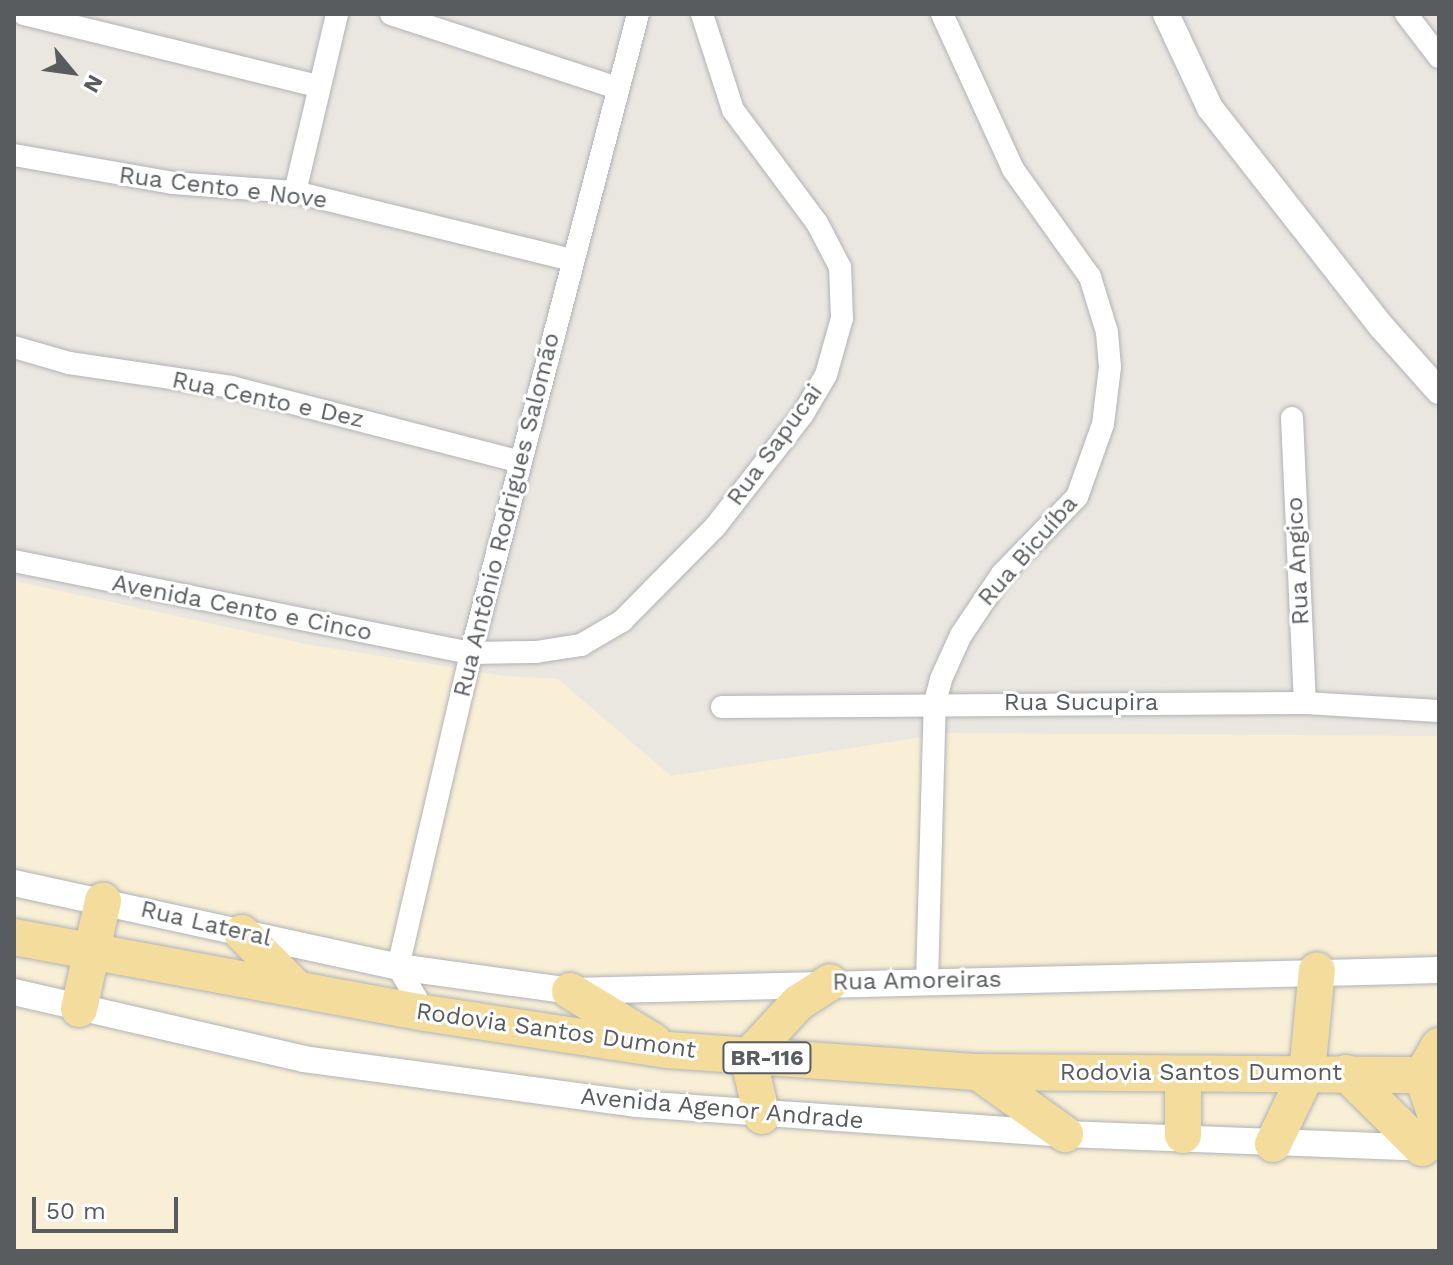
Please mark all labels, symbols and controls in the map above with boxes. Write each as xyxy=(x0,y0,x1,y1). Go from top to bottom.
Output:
north arrow xyxy=(32,32,112,112)
text: N xyxy=(79,71,108,97)
street label: Rua Cento e Nove xyxy=(117,161,329,215)
street label: Rua Antônio Rodrigues Salomão xyxy=(448,329,566,701)
street label: Rua Cento e Dez xyxy=(169,366,367,434)
street label: Rua Sapucai xyxy=(721,378,829,512)
street label: Rua Bicuíba xyxy=(972,490,1084,612)
street label: Rua Angico xyxy=(1280,495,1316,627)
street label: Avenida Cento e Cinco xyxy=(109,569,375,647)
street label: Rua Sucupira xyxy=(1003,689,1159,717)
street label: Rua Lateral xyxy=(137,895,275,953)
street label: Rua Amoreiras xyxy=(831,965,1003,997)
street label: Rodovia Santos Dumont xyxy=(414,997,698,1065)
road number: BR-116 xyxy=(721,1040,813,1076)
street label: Rodovia Santos Dumont xyxy=(1060,1059,1342,1087)
street label: Avenida Agenor Andrade xyxy=(578,1082,866,1136)
scale bar xyxy=(36,1181,182,1231)
text: 50 m xyxy=(46,1197,106,1225)

